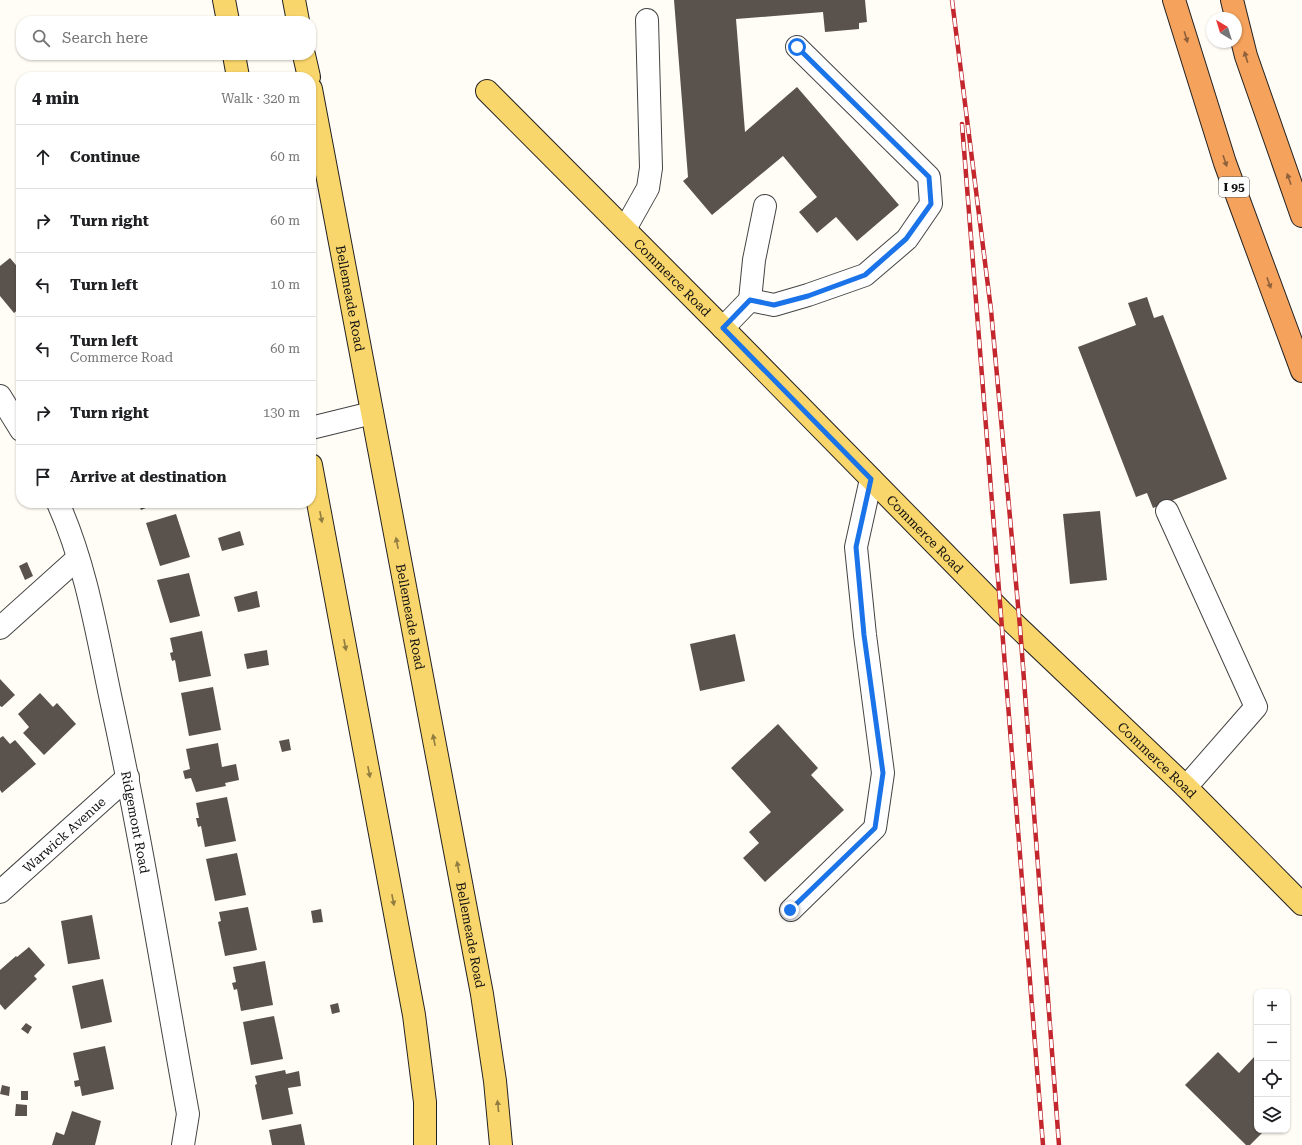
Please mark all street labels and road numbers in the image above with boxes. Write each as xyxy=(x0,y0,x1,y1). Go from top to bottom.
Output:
road number: I 95 xyxy=(1219,177,1249,197)
street label: Commerce Road xyxy=(631,236,714,320)
street label: Bellemeade Road xyxy=(333,244,368,353)
street label: Commerce Road xyxy=(883,492,967,577)
street label: Bellemeade Road xyxy=(393,563,428,672)
street label: Commerce Road xyxy=(1114,719,1200,802)
street label: Ridgemont Road xyxy=(118,770,152,875)
street label: Warwick Avenue xyxy=(20,794,109,876)
street label: Bellemeade Road xyxy=(453,881,488,990)

